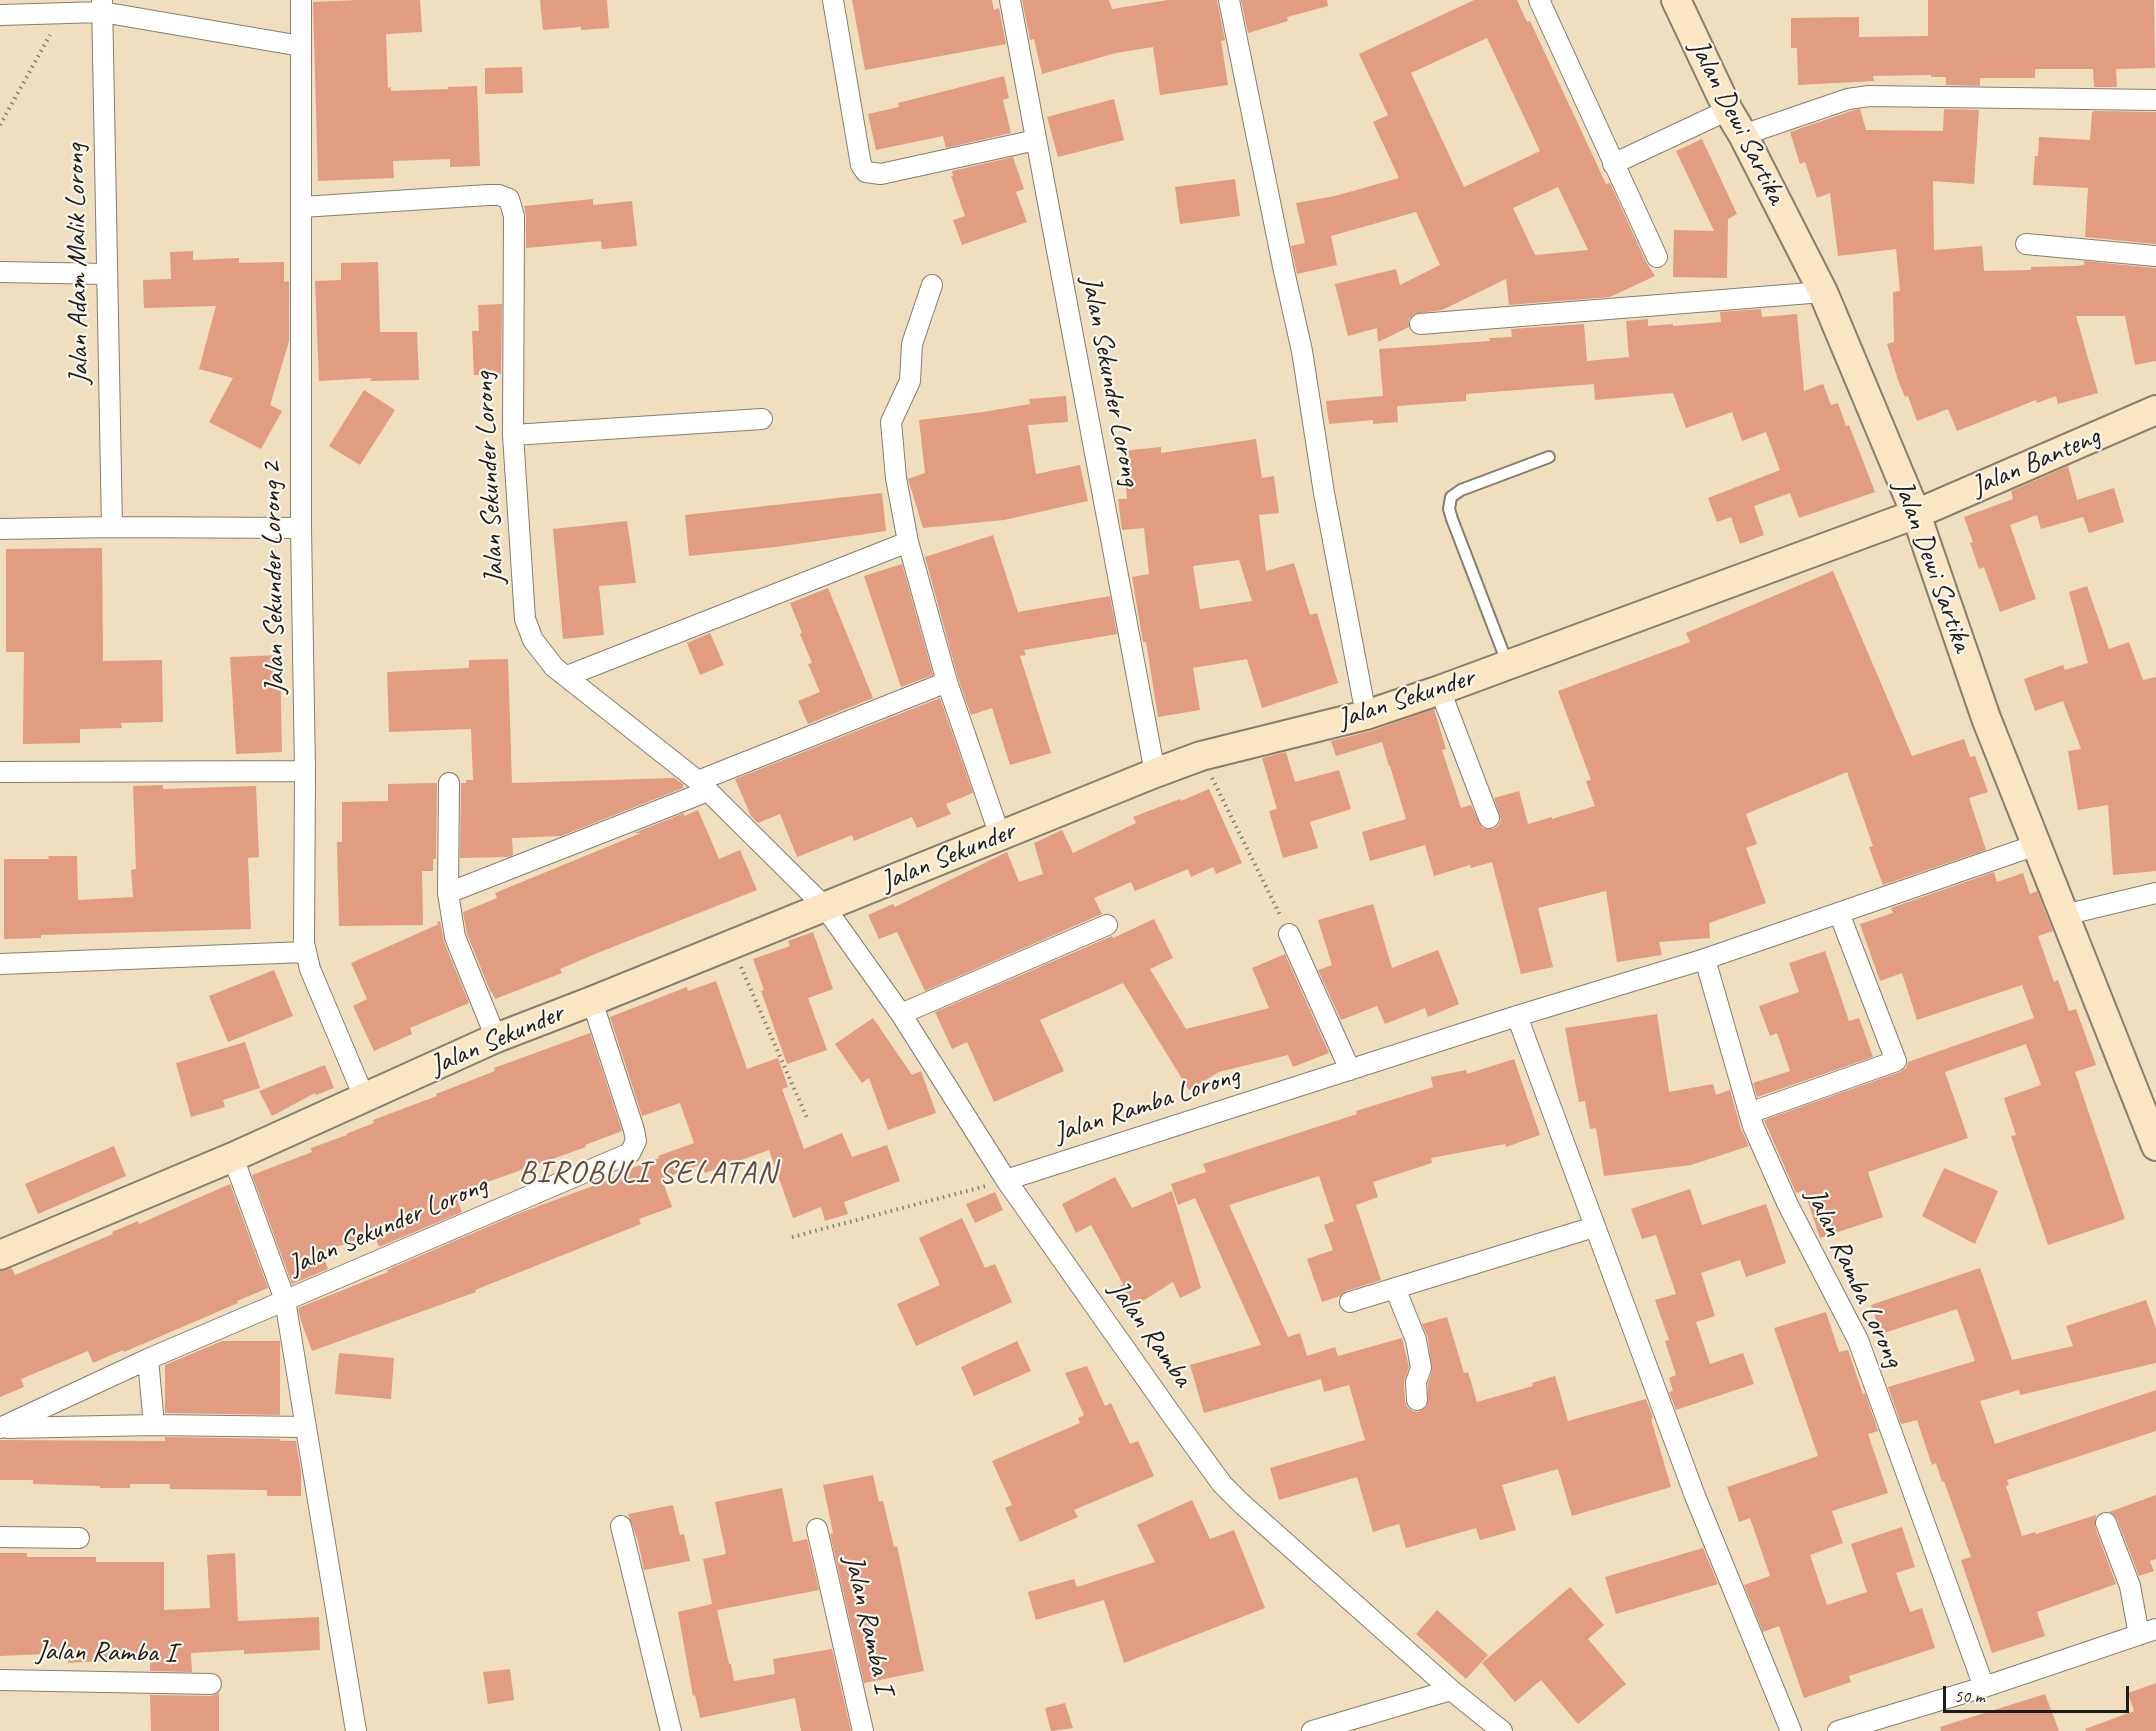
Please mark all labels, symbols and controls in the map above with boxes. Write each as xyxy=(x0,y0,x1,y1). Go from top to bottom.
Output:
street label: Jalan Dewi Sartika xyxy=(1681,34,1793,210)
street label: Jalan Adam Malik Lorong xyxy=(59,143,97,385)
street label: Jalan Sekunder Lorong xyxy=(1073,274,1147,488)
street label: Jalan Sekunder Lorong xyxy=(468,371,512,585)
street label: Jalan Banteng xyxy=(1967,420,2105,504)
street label: Jalan Sekunder Lorong 2 xyxy=(255,462,293,694)
street label: Jalan Dewi Sartika xyxy=(1885,476,1979,656)
street label: Jalan Sekunder xyxy=(1334,661,1478,737)
street label: Jalan Sekunder xyxy=(876,815,1020,899)
street label: Jalan Sekunder xyxy=(425,997,569,1083)
street label: Jalan Ramba Lorong xyxy=(1050,1059,1244,1151)
district label: BIROBULI SELATAN xyxy=(518,1155,778,1193)
street label: Jalan Sekunder Lorong xyxy=(284,1169,492,1283)
street label: Jalan Ramba Lorong xyxy=(1798,1183,1910,1373)
street label: Jalan Ramba xyxy=(1101,1274,1199,1394)
street label: Jalan Ramba I xyxy=(836,1552,900,1696)
street label: Jalan Ramba I xyxy=(36,1635,176,1671)
scale bar xyxy=(1946,1674,2132,1712)
text: 50 m xyxy=(1954,1685,1985,1707)

